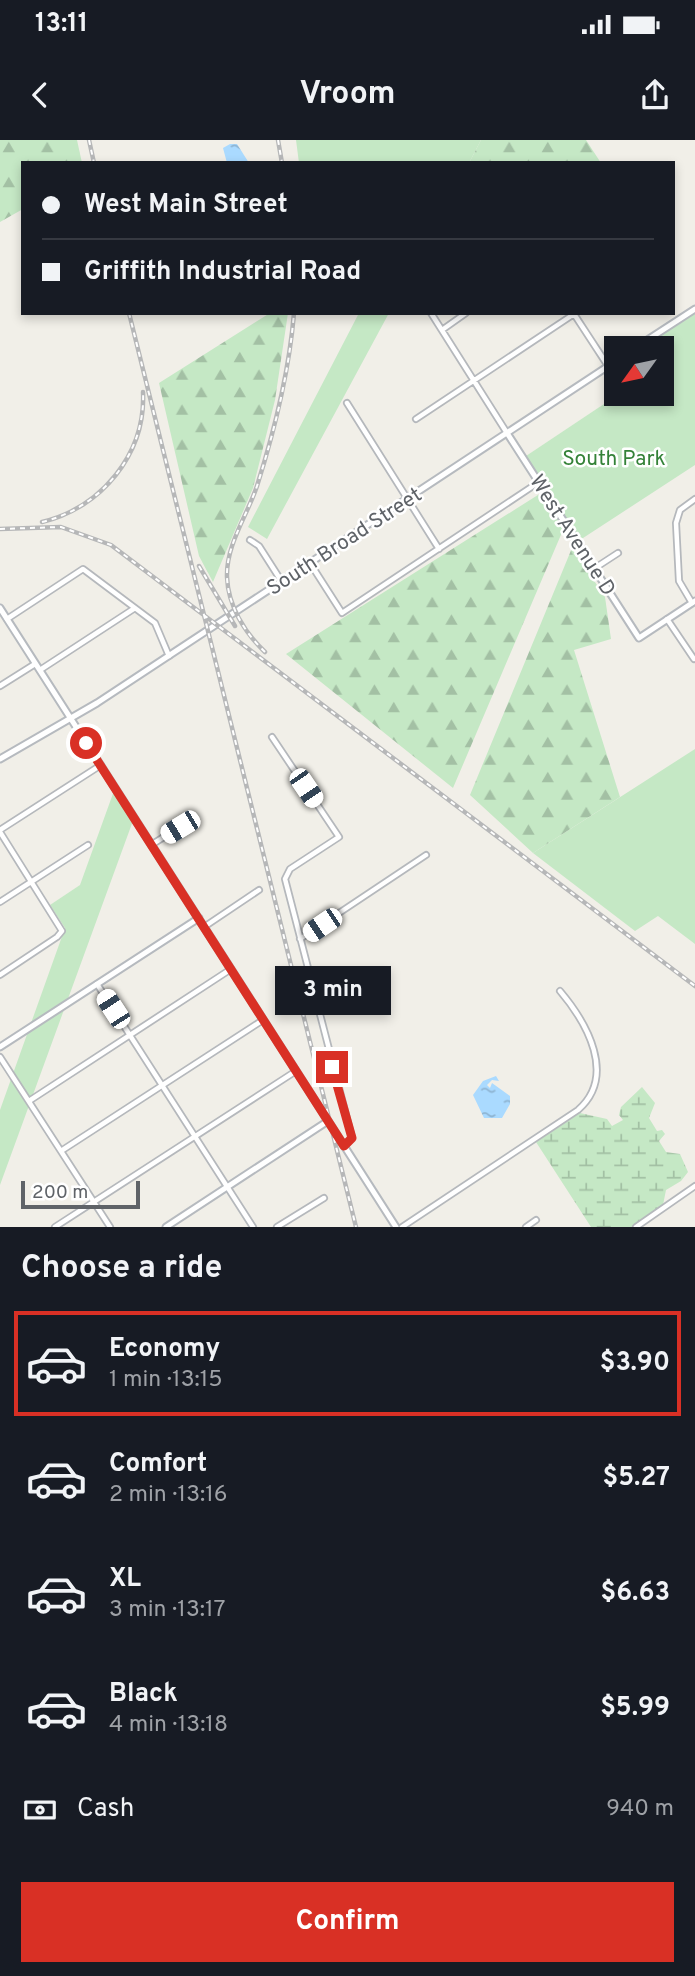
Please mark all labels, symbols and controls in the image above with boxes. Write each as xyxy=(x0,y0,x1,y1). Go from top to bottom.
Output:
text: 13:11 xyxy=(35,8,88,41)
text: Vroom xyxy=(299,75,396,115)
icon: back xyxy=(21,76,59,114)
icon: share xyxy=(636,76,674,114)
text: West Main Street xyxy=(84,189,288,222)
text: Griffith Industrial Road xyxy=(84,256,361,289)
north arrow xyxy=(604,336,674,406)
map controls xyxy=(604,336,674,406)
park label: South Park xyxy=(562,446,666,473)
street label: West Avenue D xyxy=(522,470,621,602)
street label: South Broad Street xyxy=(262,482,427,602)
route start xyxy=(70,727,102,759)
car xyxy=(286,765,327,811)
car xyxy=(157,807,204,847)
car xyxy=(299,905,346,945)
callout: 3 min xyxy=(274,965,390,1014)
text: 3 min xyxy=(303,976,363,1005)
car xyxy=(93,986,134,1032)
route end xyxy=(316,1051,348,1083)
scale bar xyxy=(21,1178,140,1210)
text: 200 m xyxy=(32,1181,88,1205)
text: Choose a ride xyxy=(21,1249,222,1289)
icon: car xyxy=(25,1332,88,1395)
text: Economy xyxy=(109,1333,220,1366)
text: $3.90 xyxy=(600,1347,670,1380)
text: 1 min · 13:15 xyxy=(109,1366,223,1395)
icon: car xyxy=(25,1447,88,1510)
text: Comfort xyxy=(109,1448,207,1481)
text: $5.27 xyxy=(603,1462,670,1495)
text: 2 min · 13:16 xyxy=(109,1481,227,1510)
icon: car xyxy=(25,1562,88,1625)
text: XL xyxy=(109,1563,141,1596)
text: $6.63 xyxy=(600,1577,670,1610)
text: 3 min · 13:17 xyxy=(109,1596,225,1625)
icon: car xyxy=(25,1677,88,1740)
text: Black xyxy=(109,1678,178,1711)
text: $5.99 xyxy=(600,1692,670,1725)
text: 4 min · 13:18 xyxy=(109,1711,228,1740)
icon: cash xyxy=(21,1791,59,1829)
text: Cash xyxy=(77,1793,134,1826)
text: 940 m xyxy=(606,1795,674,1824)
button: Confirm xyxy=(21,1882,674,1962)

